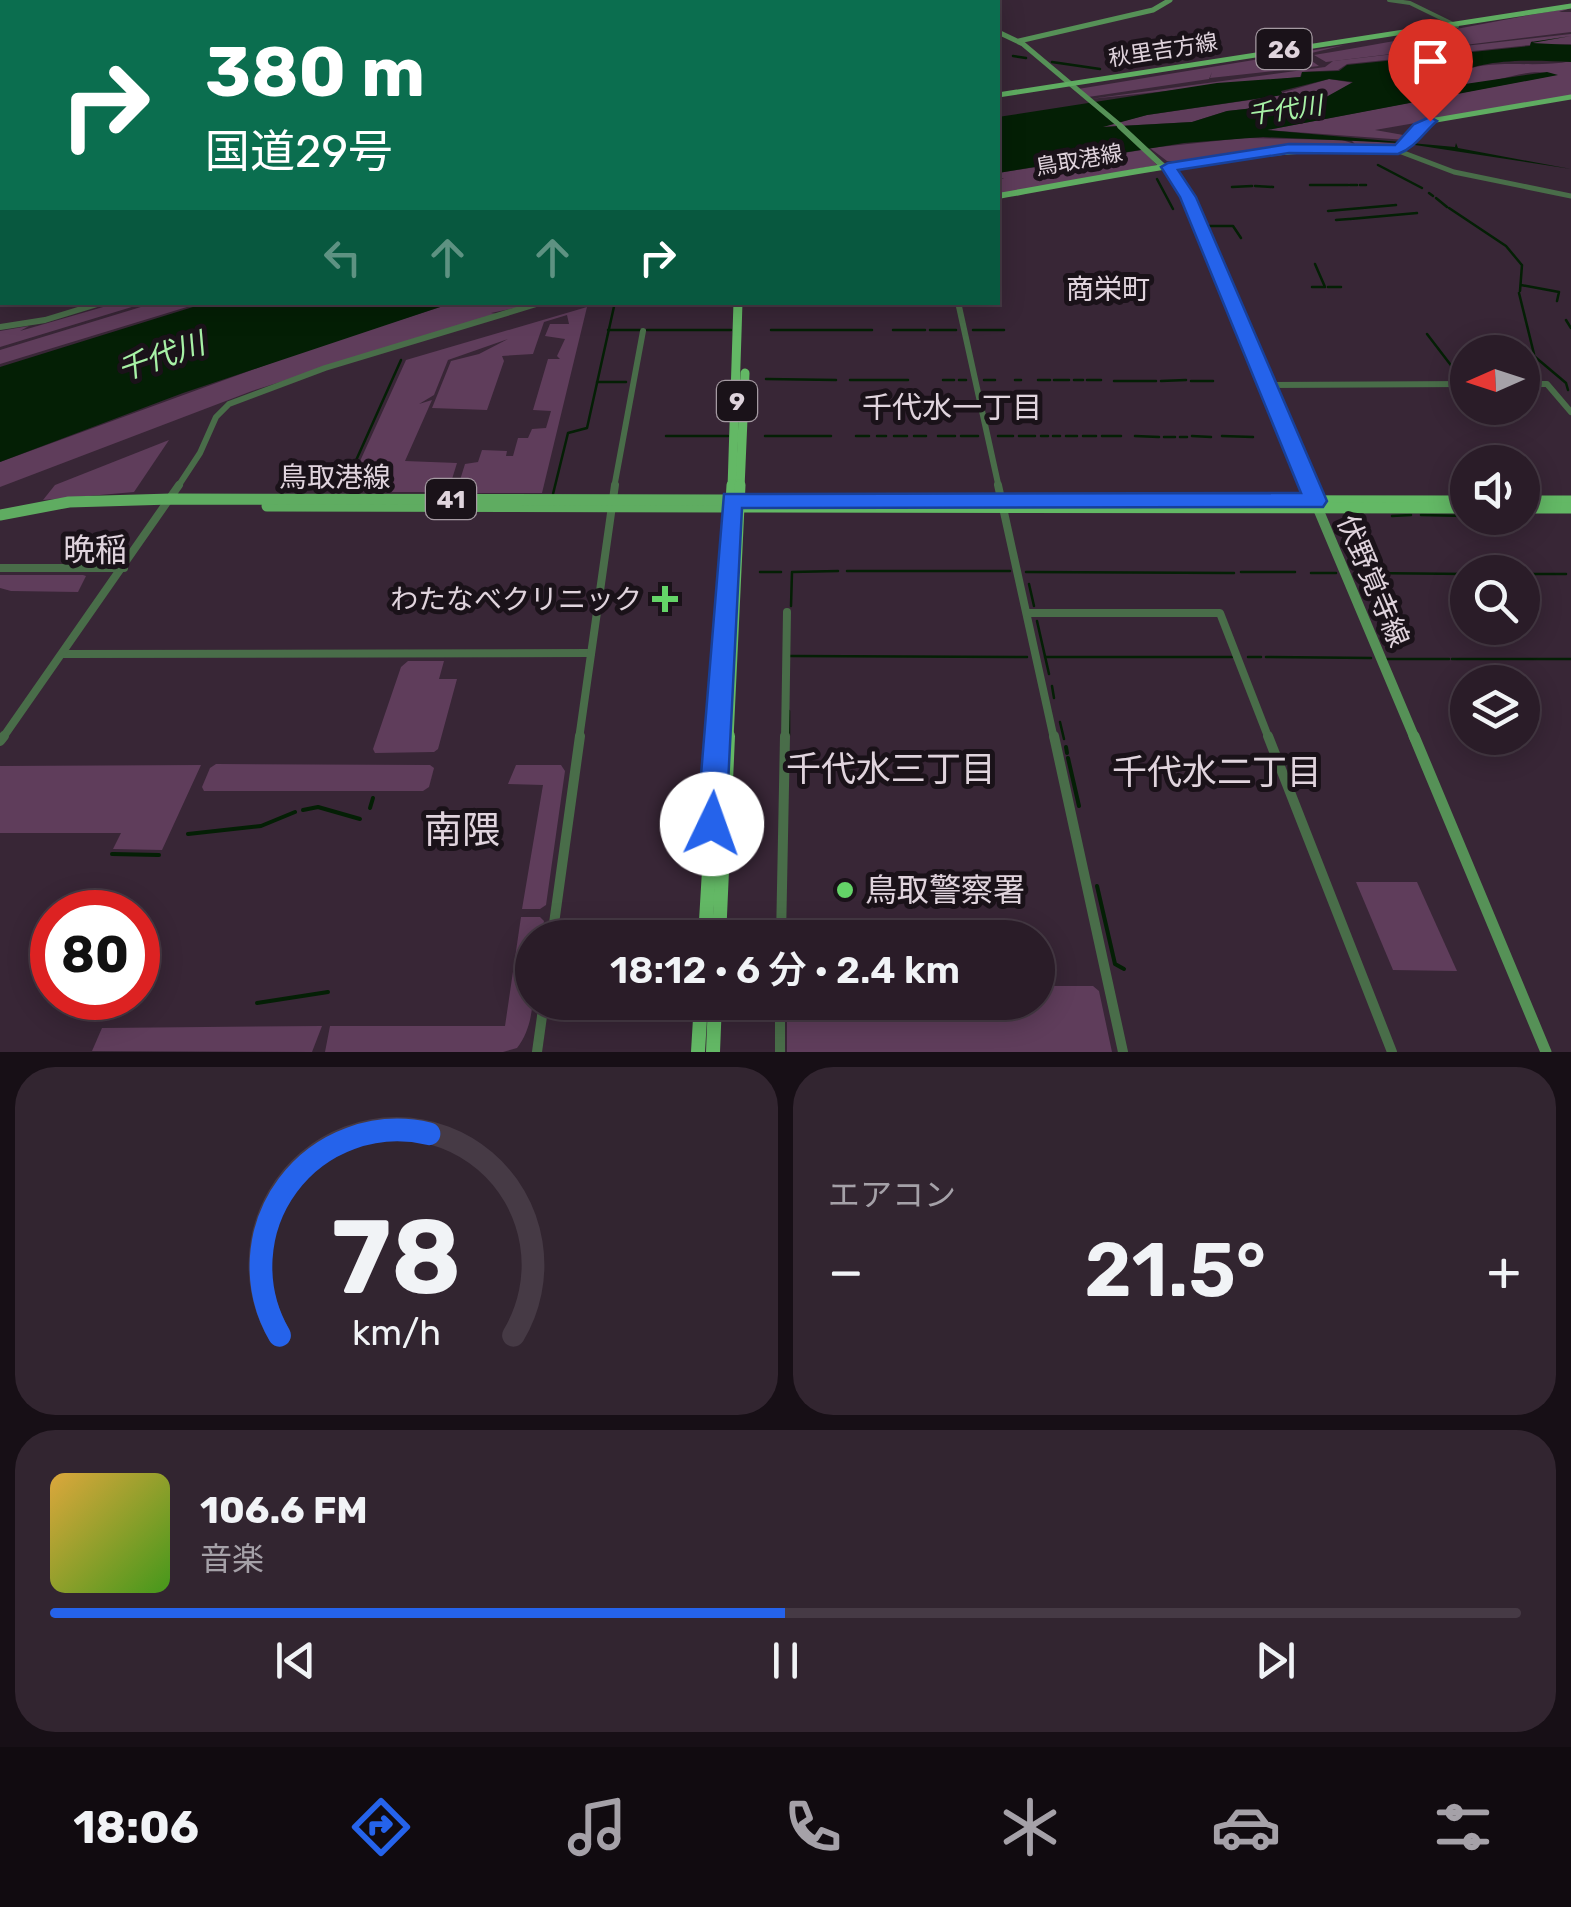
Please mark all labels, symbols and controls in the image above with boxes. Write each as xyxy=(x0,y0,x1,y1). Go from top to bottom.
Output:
pin xyxy=(1388,19,1473,122)
street label: 秋里吉方線 xyxy=(1107,28,1219,72)
road number: 26 xyxy=(1256,29,1312,69)
text: 380 m xyxy=(205,31,425,114)
icon: arrive xyxy=(1403,34,1458,89)
icon: right xyxy=(40,40,170,170)
water label: 千代川 xyxy=(1246,90,1327,130)
text: 国道29号 xyxy=(205,125,393,178)
street label: 鳥取港線 xyxy=(1033,139,1125,181)
icon: left xyxy=(315,230,370,285)
icon: ahead xyxy=(420,230,475,285)
icon: ahead xyxy=(525,230,580,285)
icon: right xyxy=(630,230,685,285)
district label: 商栄町 xyxy=(1066,273,1150,306)
water label: 千代川 xyxy=(113,324,212,389)
north arrow xyxy=(1450,335,1540,425)
map controls xyxy=(1450,335,1540,755)
road number: 9 xyxy=(717,381,757,421)
district label: 千代水一丁目 xyxy=(862,390,1042,426)
button: sound xyxy=(1450,445,1540,535)
street label: 鳥取港線 xyxy=(279,461,391,494)
road number: 41 xyxy=(426,479,476,519)
street label: 伏野覚寺線 xyxy=(1330,510,1416,652)
district label: 晩稲 xyxy=(63,531,127,569)
button: search xyxy=(1450,555,1540,645)
place label: わたなべクリニック xyxy=(390,583,642,616)
marker: わたなべクリニック xyxy=(652,586,678,612)
button: layers xyxy=(1450,665,1540,755)
district label: 千代水三丁目 xyxy=(786,748,996,790)
district label: 千代水二丁目 xyxy=(1112,751,1322,793)
position arrow xyxy=(660,772,764,876)
district label: 南隈 xyxy=(424,807,500,853)
place label: 鳥取警察署 xyxy=(865,871,1025,909)
marker: 鳥取警察署 xyxy=(834,879,856,901)
speed limit sign: 80 xyxy=(30,890,160,1020)
text: 18:12 · 6 分 · 2.4 km xyxy=(610,947,960,993)
text: エアコン xyxy=(828,1176,956,1214)
text: 78 xyxy=(331,1196,462,1319)
text: 21.5° xyxy=(1084,1226,1266,1315)
text: − xyxy=(828,1239,864,1304)
text: + xyxy=(1487,1239,1521,1304)
text: km/h xyxy=(352,1312,441,1354)
text: 106.6 FM xyxy=(200,1487,368,1533)
text: 音楽 xyxy=(200,1540,264,1578)
icon: previous xyxy=(268,1633,323,1688)
icon: pause xyxy=(758,1633,813,1688)
icon: next xyxy=(1248,1633,1303,1688)
icon: directions xyxy=(346,1792,416,1862)
icon: music xyxy=(562,1792,632,1862)
icon: phone xyxy=(778,1792,848,1862)
icon: climate xyxy=(995,1792,1065,1862)
icon: car xyxy=(1211,1792,1281,1862)
icon: filters xyxy=(1428,1792,1498,1862)
text: 18:06 xyxy=(73,1801,199,1854)

